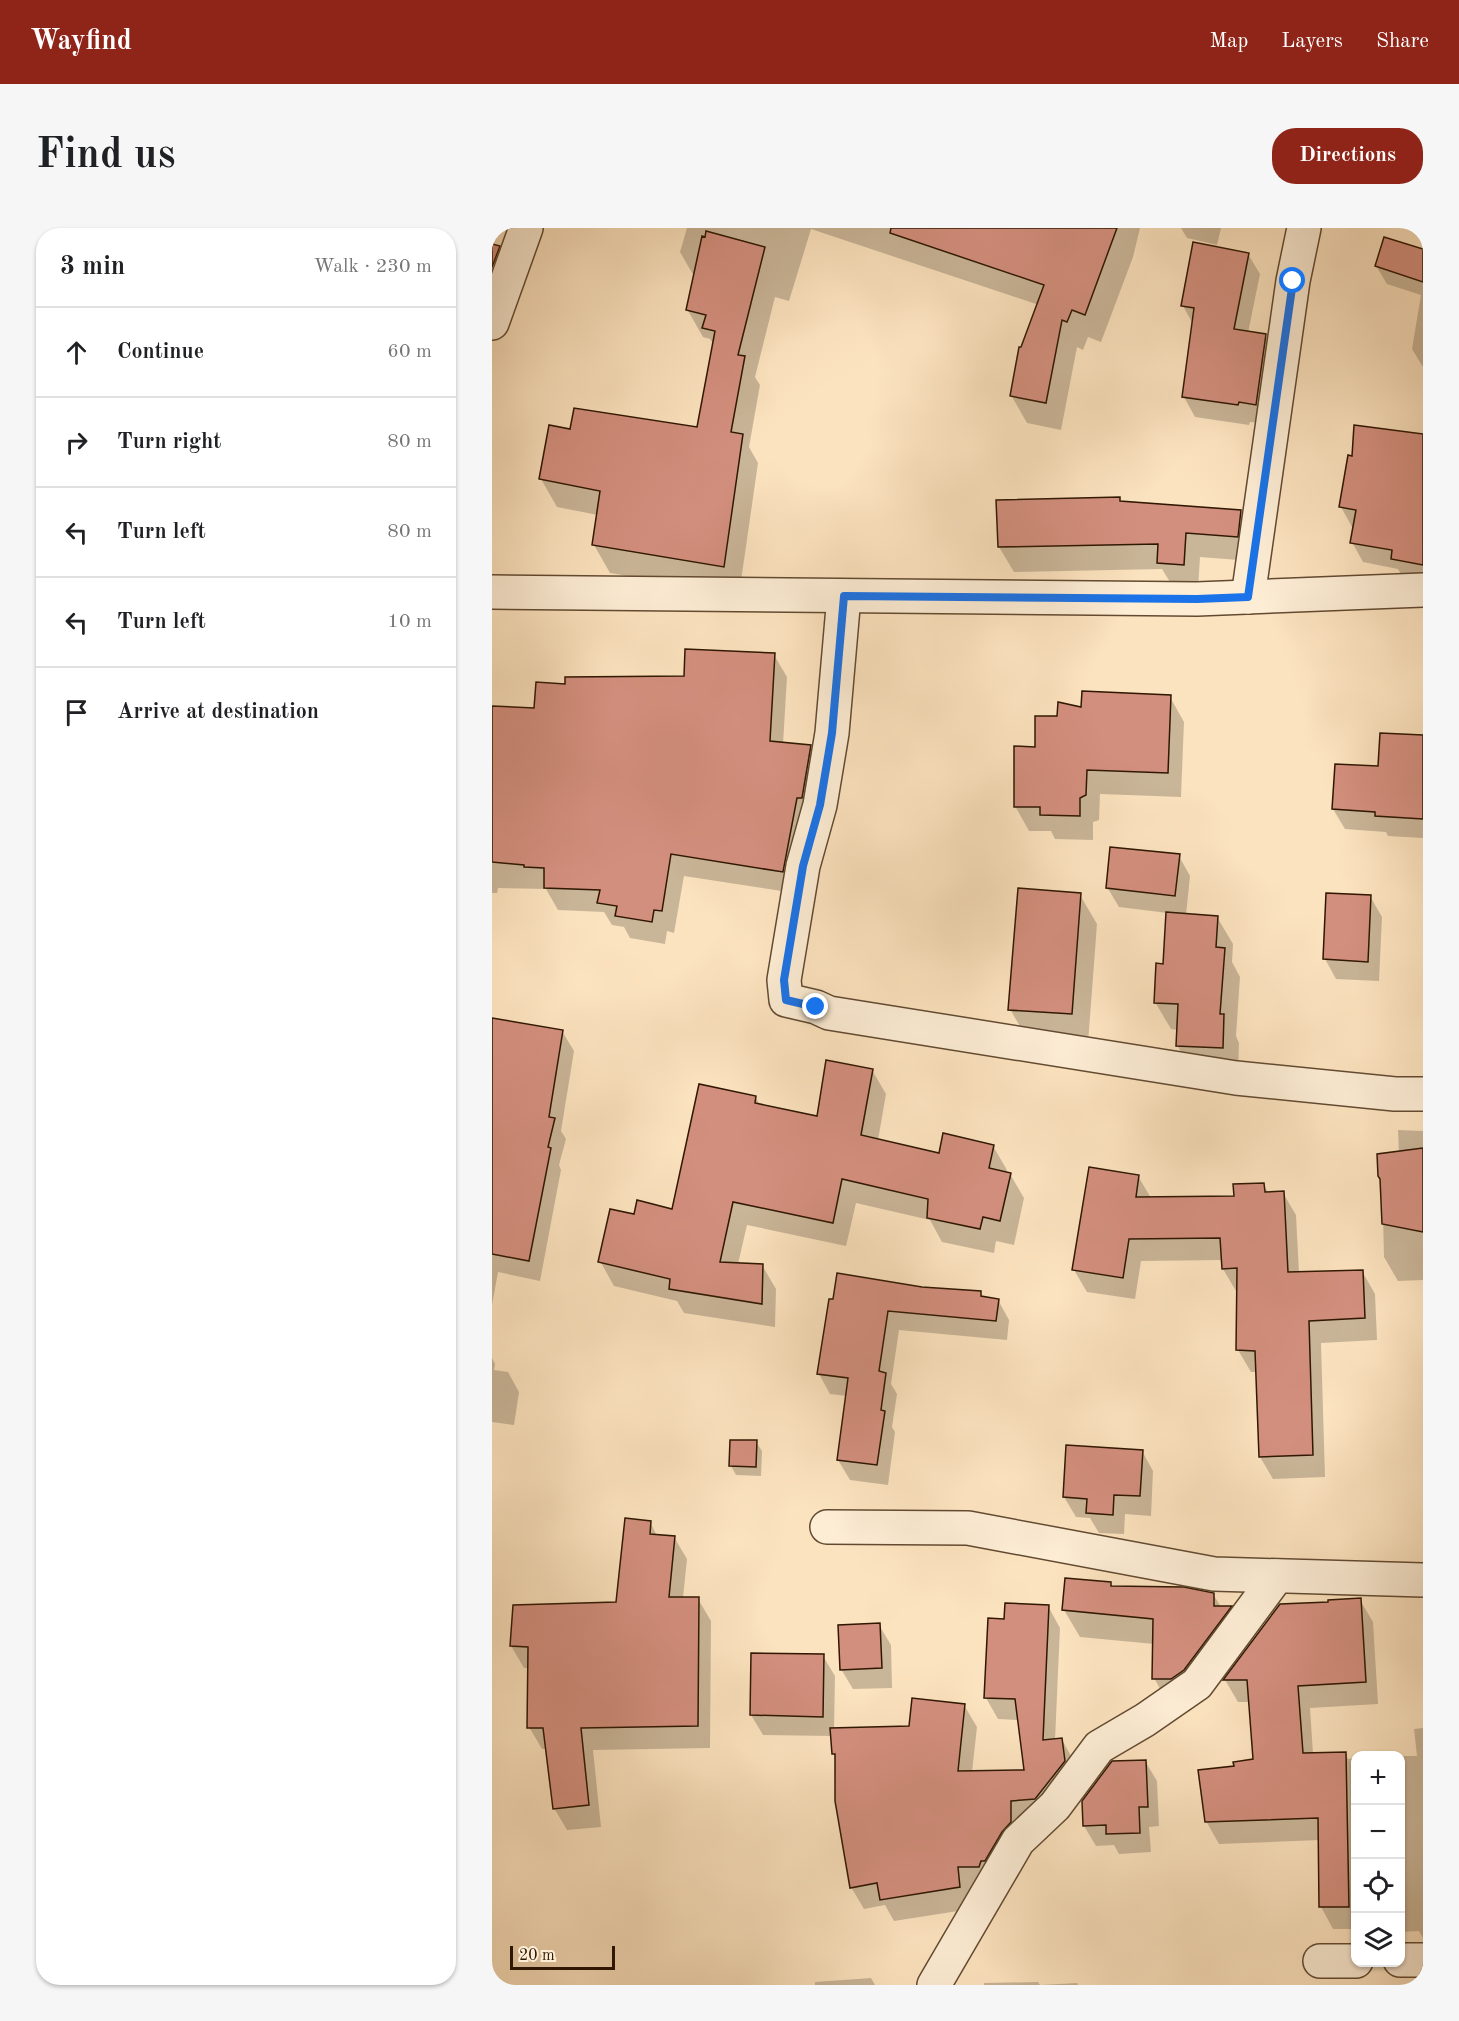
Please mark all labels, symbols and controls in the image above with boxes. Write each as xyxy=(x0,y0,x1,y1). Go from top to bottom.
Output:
text: Wayfind xyxy=(30,28,132,56)
text: Map xyxy=(1209,31,1248,52)
text: Layers xyxy=(1281,31,1343,52)
text: Share xyxy=(1376,31,1429,52)
button: Directions xyxy=(1272,128,1423,184)
text: Find us xyxy=(36,135,175,177)
text: 3 min xyxy=(60,254,125,280)
text: Walk · 230 m xyxy=(313,257,432,277)
route start xyxy=(1279,267,1305,293)
icon: ahead xyxy=(60,336,93,369)
text: Continue xyxy=(117,341,204,363)
text: 60 m xyxy=(387,342,432,362)
icon: right xyxy=(60,426,93,459)
text: Turn right xyxy=(117,431,221,453)
text: 80 m xyxy=(387,432,432,452)
icon: left xyxy=(60,516,93,549)
text: Turn left xyxy=(117,521,206,543)
text: 80 m xyxy=(387,522,432,542)
icon: left xyxy=(60,606,93,639)
text: Turn left xyxy=(117,611,206,633)
text: 10 m xyxy=(387,612,432,632)
icon: arrive xyxy=(60,696,93,729)
text: Arrive at destination xyxy=(117,701,319,723)
route end xyxy=(802,993,828,1019)
map controls xyxy=(1351,1751,1405,1967)
button: + xyxy=(1351,1751,1405,1805)
button: − xyxy=(1351,1805,1405,1859)
button: locate xyxy=(1351,1859,1405,1913)
button: layers xyxy=(1351,1913,1405,1967)
scale bar xyxy=(510,1943,615,1970)
text: 20 m xyxy=(519,1948,555,1964)

